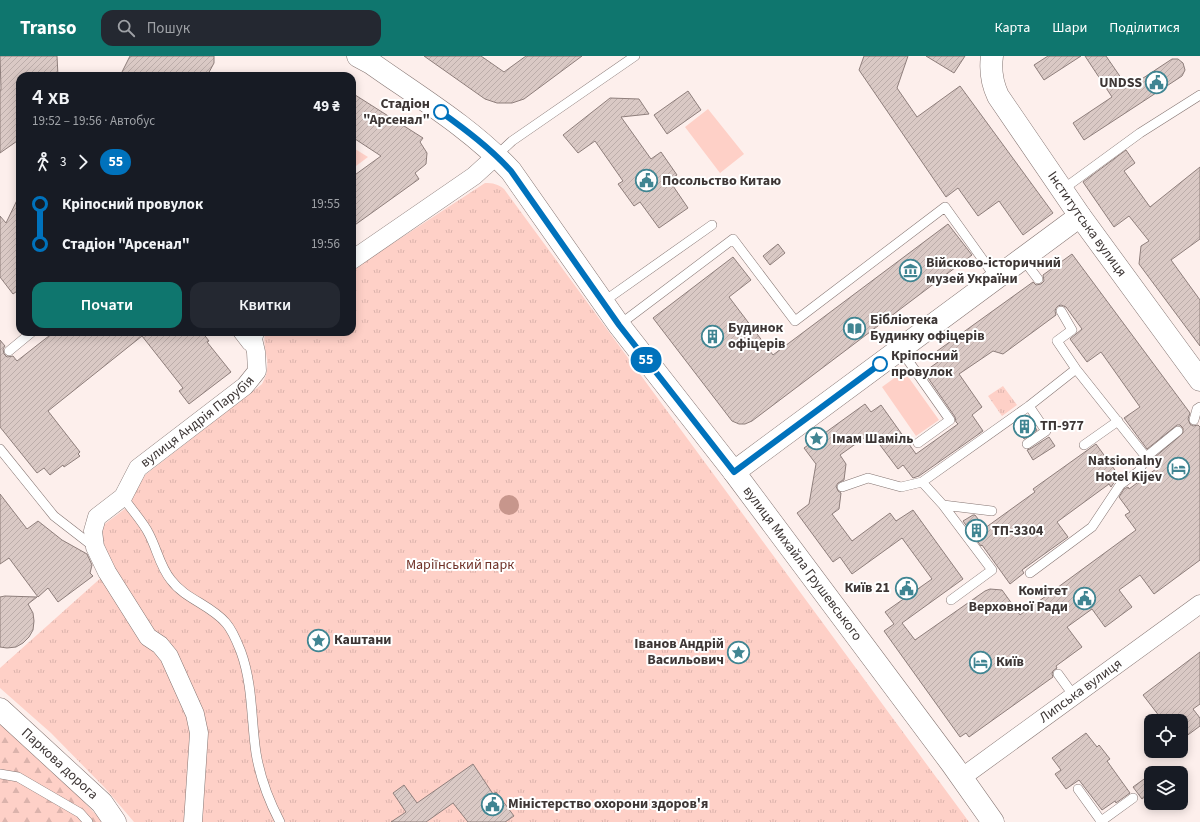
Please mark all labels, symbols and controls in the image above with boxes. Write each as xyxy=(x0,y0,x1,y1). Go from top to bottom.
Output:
search box xyxy=(101,10,381,46)
text: Transo xyxy=(20,15,77,42)
icon: search xyxy=(115,17,137,39)
text: Пошук xyxy=(147,18,190,39)
text: Карта xyxy=(994,18,1030,38)
text: Шари xyxy=(1052,18,1087,38)
text: Поділитися xyxy=(1109,18,1180,38)
public building icon: UNDSS xyxy=(1144,70,1170,96)
place label: UNDSS xyxy=(1099,73,1142,93)
text: 4 хв xyxy=(32,81,70,113)
place label: Стадіон "Арсенал" xyxy=(363,94,430,130)
text: 49 ₴ xyxy=(313,96,340,117)
marker: Стадіон "Арсенал" xyxy=(433,104,449,120)
text: 19:52 – 19:56 · Автобус xyxy=(32,112,155,130)
icon: walk xyxy=(32,151,54,173)
icon: forward xyxy=(72,151,94,173)
text: 55 xyxy=(108,152,123,172)
text: 3 xyxy=(60,153,66,171)
street label: Інститутська вулиця xyxy=(1042,167,1131,281)
public building icon: Посольство Китаю xyxy=(633,168,659,194)
place label: Посольство Китаю xyxy=(662,171,781,191)
text: Кріпосний провулок xyxy=(62,194,203,215)
text: 19:55 xyxy=(311,195,340,213)
text: Стадіон "Арсенал" xyxy=(62,234,190,255)
text: 19:56 xyxy=(311,235,340,253)
place label: Війсково-історичний музей України xyxy=(926,253,1061,289)
museum icon: Війсково-історичний музей України xyxy=(897,258,923,284)
button: Почати xyxy=(32,282,182,328)
button: Квитки xyxy=(190,282,340,328)
place label: Бібліотека Будинку офіцерів xyxy=(870,310,985,346)
library icon: Бібліотека Будинку офіцерів xyxy=(842,315,868,341)
place label: Будинок офіцерів xyxy=(728,318,785,354)
building icon: Будинок офіцерів xyxy=(700,323,726,349)
place label: Кріпосний провулок xyxy=(891,346,958,382)
line badge: 55 xyxy=(628,347,664,373)
text: 55 xyxy=(639,350,653,370)
marker: Кріпосний провулок xyxy=(872,356,888,372)
street label: вулиця Андрія Парубія xyxy=(136,372,259,473)
building icon: ТП-977 xyxy=(1012,413,1038,439)
place label: ТП-977 xyxy=(1040,416,1084,436)
place icon: Імам Шаміль xyxy=(803,426,829,452)
place label: Імам Шаміль xyxy=(832,429,913,449)
place label: Natsionalny Hotel Kijev xyxy=(1088,451,1163,487)
hotel icon: Natsionalny Hotel Kijev xyxy=(1165,456,1191,482)
street label: вулиця Михайла Грушевського xyxy=(738,482,867,645)
building icon: ТП-3304 xyxy=(963,518,989,544)
place label: ТП-3304 xyxy=(992,521,1044,541)
park label: Маріїнський парк xyxy=(406,555,514,575)
public building icon: Київ 21 xyxy=(893,575,919,601)
place label: Київ 21 xyxy=(844,578,890,598)
place label: Комітет Верховної Ради xyxy=(968,581,1068,617)
public building icon: Комітет Верховної Ради xyxy=(1071,586,1097,612)
place icon: Каштани xyxy=(306,627,332,653)
place label: Каштани xyxy=(334,630,392,650)
place label: Іванов Андрій Васильович xyxy=(634,634,724,670)
place icon: Іванов Андрій Васильович xyxy=(726,639,752,665)
hotel icon: Київ xyxy=(967,649,993,675)
place label: Київ xyxy=(996,652,1024,672)
street label: Липська вулиця xyxy=(1035,654,1126,728)
map controls xyxy=(1144,714,1188,810)
button: locate xyxy=(1144,714,1188,758)
street label: Паркова дорога xyxy=(17,723,102,804)
button: layers xyxy=(1144,766,1188,810)
public building icon: Міністерство охорони здоров'я xyxy=(479,791,505,817)
place label: Міністерство охорони здоров'я xyxy=(508,794,708,814)

